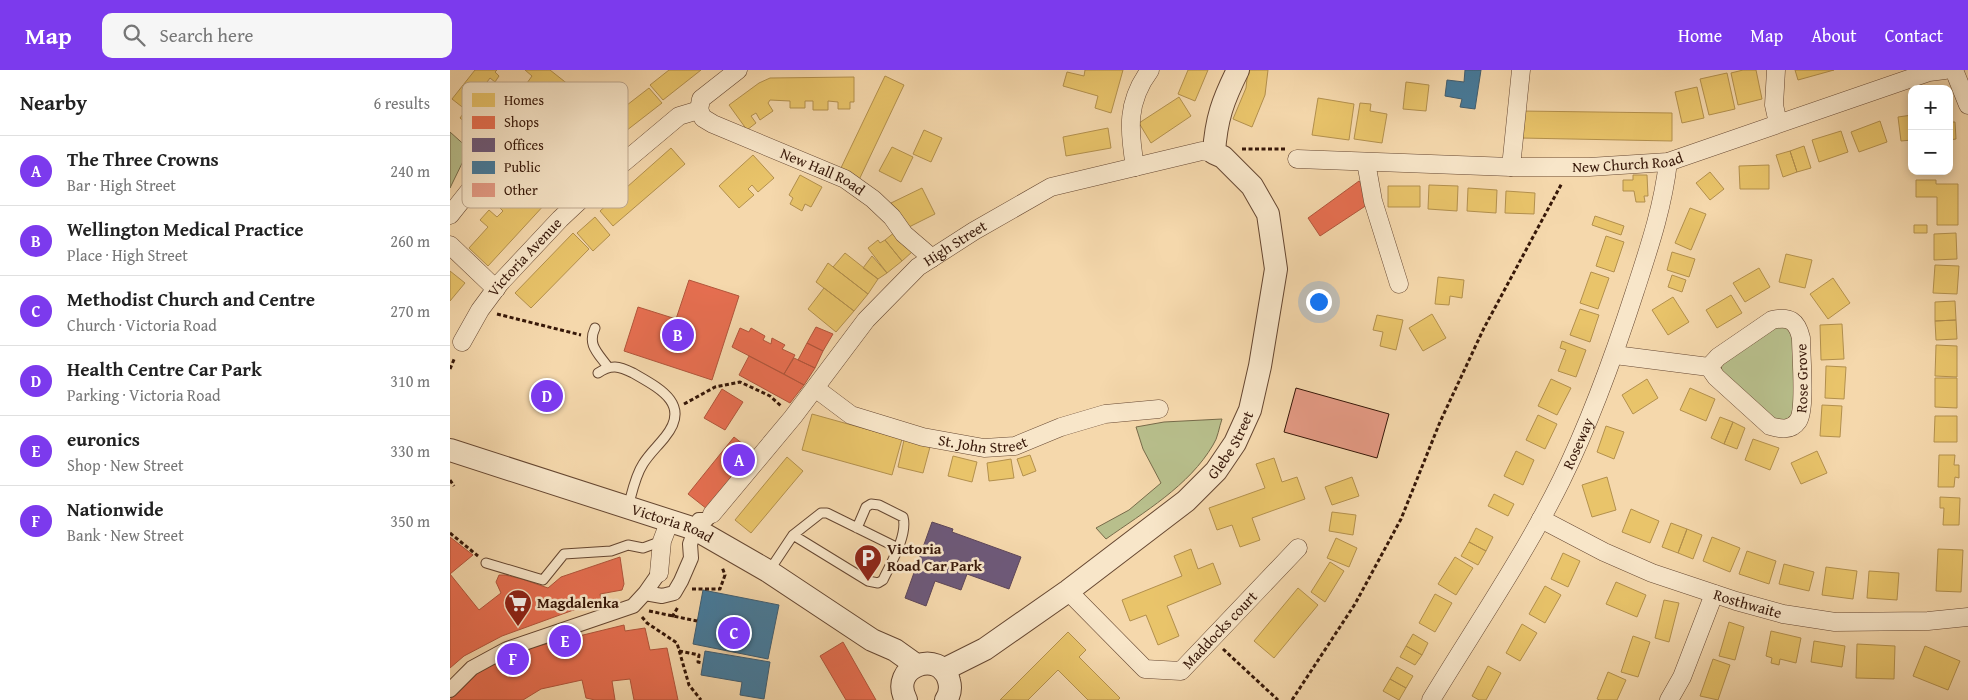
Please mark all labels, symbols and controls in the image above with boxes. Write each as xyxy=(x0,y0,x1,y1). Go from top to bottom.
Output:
search box xyxy=(102,13,452,58)
text: Map xyxy=(25,18,72,53)
icon: search xyxy=(120,21,148,49)
text: Search here xyxy=(160,21,253,49)
text: Home xyxy=(1678,22,1722,49)
text: Map xyxy=(1750,22,1783,49)
text: About xyxy=(1811,22,1857,49)
text: Contact xyxy=(1885,22,1943,49)
legend xyxy=(462,82,628,208)
map controls xyxy=(1908,85,1953,175)
button: + xyxy=(1908,85,1953,130)
text: Nearby xyxy=(20,87,87,118)
text: Homes xyxy=(504,90,544,110)
text: 6 results xyxy=(373,91,430,115)
text: Shops xyxy=(504,112,539,132)
button: − xyxy=(1908,130,1953,175)
text: Offices xyxy=(504,135,544,155)
street label: New Hall Road xyxy=(777,142,869,200)
text: The Three Crowns xyxy=(67,145,219,173)
street label: New Church Road xyxy=(1572,147,1686,177)
text: Public xyxy=(504,157,540,177)
text: A xyxy=(31,159,41,183)
text: 240 m xyxy=(390,159,430,183)
text: Bar · High Street xyxy=(67,173,176,197)
text: Other xyxy=(504,180,538,200)
street label: Victoria Avenue xyxy=(482,213,566,301)
text: Wellington Medical Practice xyxy=(67,215,304,243)
street label: High Street xyxy=(919,215,991,271)
text: B xyxy=(31,229,41,253)
text: 260 m xyxy=(390,229,430,253)
text: Place · High Street xyxy=(67,243,188,267)
text: Methodist Church and Centre xyxy=(67,285,315,313)
your location xyxy=(1306,289,1332,315)
text: C xyxy=(31,299,41,323)
text: 270 m xyxy=(390,299,430,323)
text: Church · Victoria Road xyxy=(67,313,217,337)
pin: B xyxy=(662,316,694,354)
street label: Rose Grove xyxy=(1790,343,1813,414)
text: Health Centre Car Park xyxy=(67,355,262,383)
text: D xyxy=(31,369,41,393)
text: 310 m xyxy=(390,369,430,393)
pin: D xyxy=(531,377,563,415)
text: Parking · Victoria Road xyxy=(67,383,221,407)
street label: Glebe Street xyxy=(1202,407,1259,484)
street label: Roseway xyxy=(1557,414,1598,473)
text: euronics xyxy=(67,425,140,453)
street label: St. John Street xyxy=(937,429,1031,458)
text: E xyxy=(32,439,40,463)
text: 330 m xyxy=(390,439,430,463)
pin: A xyxy=(723,441,755,479)
text: Shop · New Street xyxy=(67,453,184,477)
text: Nationwide xyxy=(67,495,164,523)
street label: Victoria Road xyxy=(629,498,717,547)
text: F xyxy=(32,509,40,533)
text: 350 m xyxy=(390,509,430,533)
text: Bank · New Street xyxy=(67,523,184,547)
place label: Victoria Road Car Park xyxy=(887,538,983,576)
parking icon: Victoria Road Car Park xyxy=(853,543,883,582)
street label: Rosthwaite xyxy=(1711,583,1784,623)
street label: Maddocks court xyxy=(1177,586,1262,673)
supermarket icon: Magdalenka xyxy=(503,588,533,627)
place label: Magdalenka xyxy=(537,592,619,613)
pin: C xyxy=(718,614,750,652)
pin: E xyxy=(549,622,581,660)
pin: F xyxy=(497,640,529,678)

